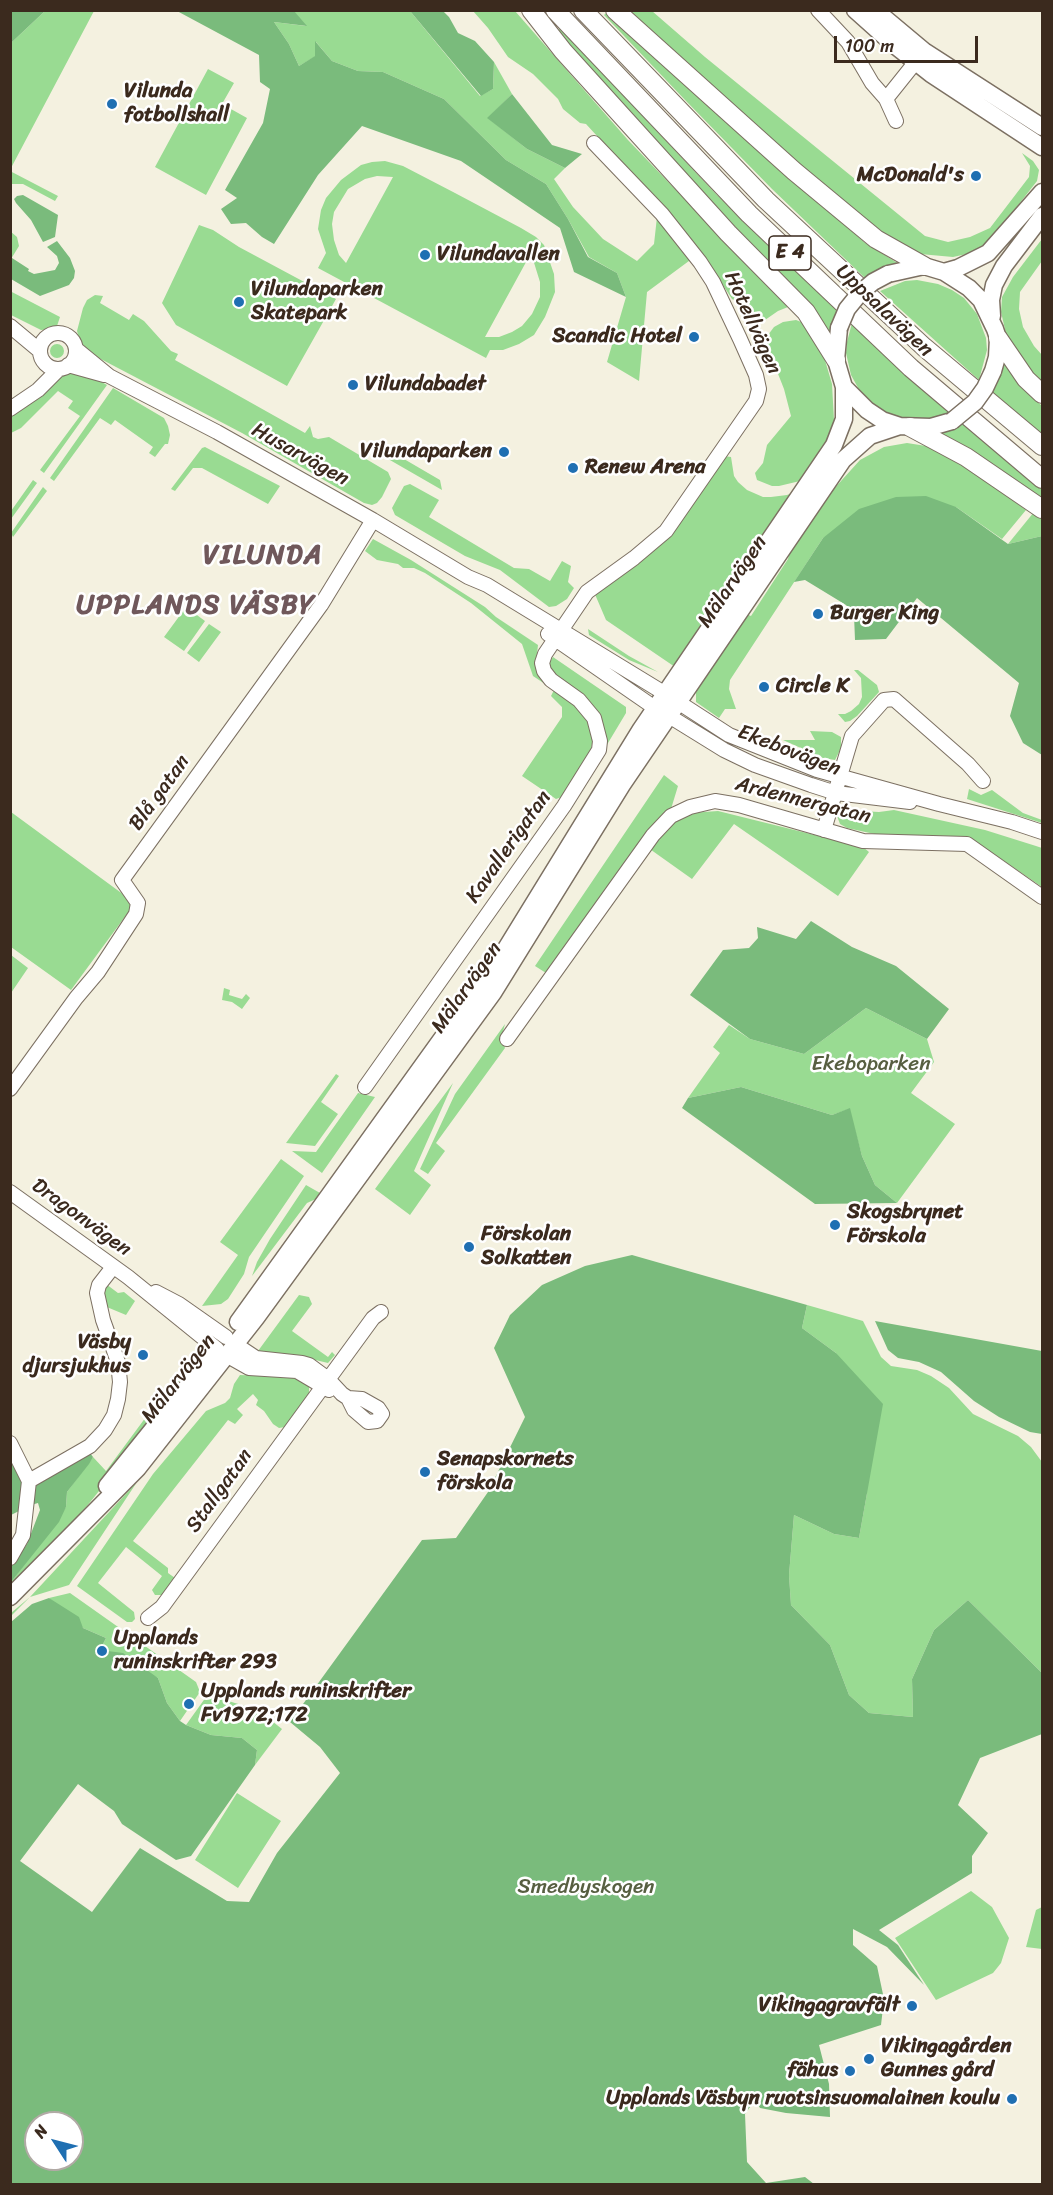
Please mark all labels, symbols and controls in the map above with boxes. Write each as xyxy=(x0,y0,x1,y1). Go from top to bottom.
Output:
scale bar xyxy=(837,24,981,62)
text: 100 m xyxy=(845,30,894,62)
place label: Vilunda fotbollshall xyxy=(124,79,229,129)
marker: Vilunda fotbollshall xyxy=(105,97,119,111)
place label: McDonald's xyxy=(857,163,964,189)
marker: McDonald's xyxy=(969,169,983,183)
road number: E 4 xyxy=(769,236,811,270)
place label: Vilundavallen xyxy=(437,242,560,268)
marker: Vilundavallen xyxy=(418,248,432,262)
street label: Uppsalavägen xyxy=(830,259,938,363)
street label: Hotellvägen xyxy=(718,268,786,378)
place label: Vilundaparken Skatepark xyxy=(251,277,383,327)
marker: Vilundaparken Skatepark xyxy=(232,295,246,309)
place label: Scandic Hotel xyxy=(552,324,682,350)
marker: Scandic Hotel xyxy=(687,330,701,344)
place label: Vilundabadet xyxy=(365,372,486,398)
marker: Vilundabadet xyxy=(346,378,360,392)
street label: Husarvägen xyxy=(247,418,353,492)
place label: Vilundaparken xyxy=(360,439,492,465)
marker: Vilundaparken xyxy=(497,445,511,459)
place label: Renew Arena xyxy=(585,455,706,481)
marker: Renew Arena xyxy=(566,461,580,475)
street label: Mälarvägen xyxy=(693,531,773,633)
district label: VILUNDA xyxy=(203,540,323,572)
district label: UPPLANDS VÄSBY xyxy=(78,590,314,622)
place label: Burger King xyxy=(830,601,939,627)
marker: Burger King xyxy=(811,607,825,621)
place label: Circle K xyxy=(776,674,849,700)
marker: Circle K xyxy=(757,680,771,694)
street label: Ekebovägen xyxy=(734,720,844,782)
street label: Blå gatan xyxy=(124,750,196,836)
street label: Ardennergatan xyxy=(733,772,873,830)
street label: Kavallerigatan xyxy=(461,786,557,908)
street label: Mälarvägen xyxy=(426,937,508,1039)
park label: Ekeboparken xyxy=(811,1052,931,1078)
street label: Dragonvägen xyxy=(26,1173,136,1263)
place label: Skogsbrynet Förskola xyxy=(847,1200,963,1250)
marker: Skogsbrynet Förskola xyxy=(828,1218,842,1232)
place label: Förskolan Solkatten xyxy=(481,1222,571,1272)
marker: Förskolan Solkatten xyxy=(462,1240,476,1254)
place label: Väsby djursjukhus xyxy=(22,1330,131,1380)
street label: Mälarvägen xyxy=(136,1330,222,1428)
marker: Väsby djursjukhus xyxy=(136,1348,150,1362)
street label: Stallgatan xyxy=(181,1444,259,1538)
place label: Senapskornets förskola xyxy=(437,1447,574,1497)
marker: Senapskornets förskola xyxy=(418,1465,432,1479)
place label: Upplands runinskrifter 293 xyxy=(114,1626,277,1676)
marker: Upplands runinskrifter 293 xyxy=(95,1644,109,1658)
place label: Upplands runinskrifter Fv1972;172 xyxy=(201,1679,411,1729)
marker: Upplands runinskrifter Fv1972;172 xyxy=(182,1697,196,1711)
park label: Smedbyskogen xyxy=(518,1875,654,1901)
place label: Vikingagravfält xyxy=(759,1993,900,2019)
marker: Vikingagravfält xyxy=(905,1999,919,2013)
place label: Vikingagården Gunnes gård xyxy=(881,2034,1012,2084)
marker: Vikingagården Gunnes gård xyxy=(862,2052,876,2066)
place label: fähus xyxy=(787,2058,838,2084)
marker: fähus xyxy=(843,2064,857,2078)
place label: Upplands Väsbyn ruotsinsuomalainen koulu xyxy=(606,2086,1000,2112)
marker: Upplands Väsbyn ruotsinsuomalainen koulu xyxy=(1005,2092,1019,2106)
north arrow xyxy=(24,2111,84,2171)
text: N xyxy=(26,2118,56,2144)

